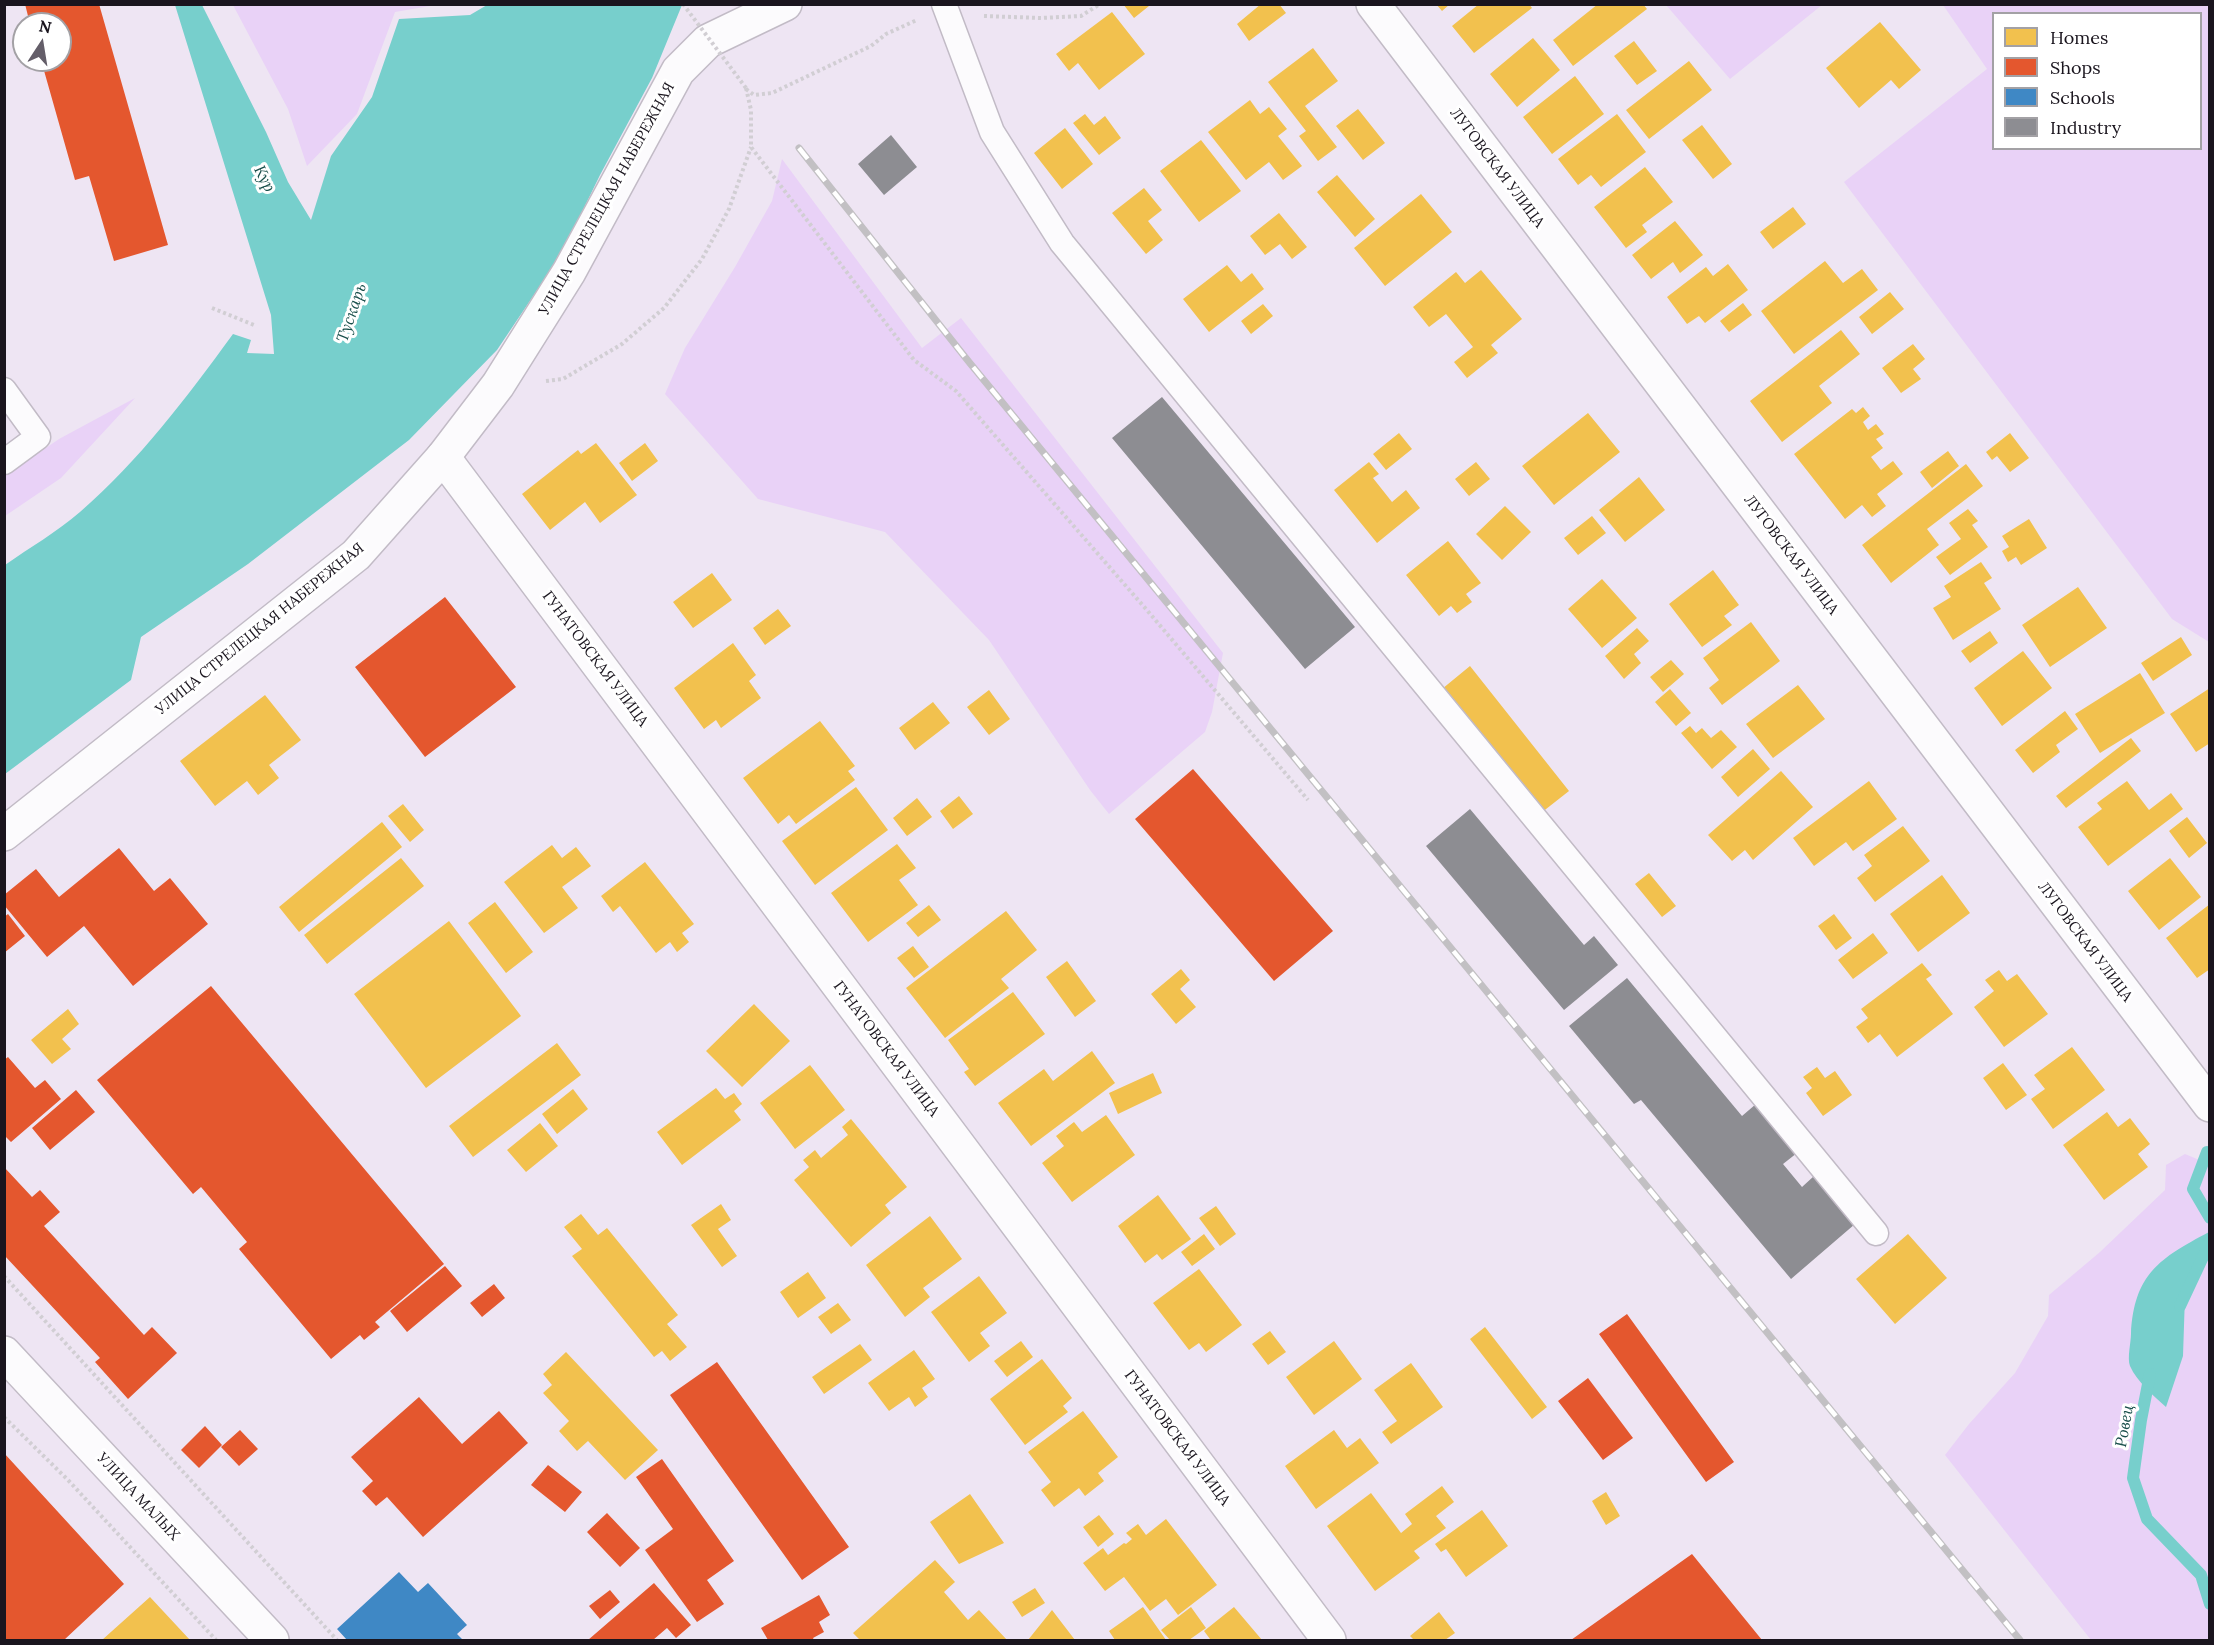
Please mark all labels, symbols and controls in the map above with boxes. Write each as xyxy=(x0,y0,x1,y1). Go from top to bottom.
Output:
north arrow xyxy=(12,12,72,72)
legend xyxy=(1992,12,2202,150)
text: N xyxy=(37,15,53,37)
text: Homes xyxy=(2050,26,2108,49)
text: Shops xyxy=(2050,56,2101,79)
street label: УЛИЦА СТРЕЛЕЦКАЯ НАБЕРЕЖНАЯ xyxy=(535,80,679,318)
text: Schools xyxy=(2050,86,2115,109)
street label: ЛУГОВСКАЯ УЛИЦА xyxy=(1446,105,1548,231)
text: Industry xyxy=(2050,116,2121,139)
water label: Кур xyxy=(249,163,279,195)
water label: Тускарь xyxy=(333,281,371,345)
street label: ЛУГОВСКАЯ УЛИЦА xyxy=(1740,492,1842,618)
street label: УЛИЦА СТРЕЛЕЦКАЯ НАБЕРЕЖНАЯ xyxy=(152,539,368,719)
street label: ГУНАТОВСКАЯ УЛИЦА xyxy=(538,588,652,730)
street label: ЛУГОВСКАЯ УЛИЦА xyxy=(2034,879,2136,1005)
street label: ГУНАТОВСКАЯ УЛИЦА xyxy=(829,978,943,1120)
street label: ГУНАТОВСКАЯ УЛИЦА xyxy=(1120,1367,1234,1509)
water label: Ровец xyxy=(2112,1403,2138,1449)
street label: УЛИЦА МАЛЫХ xyxy=(93,1450,183,1544)

